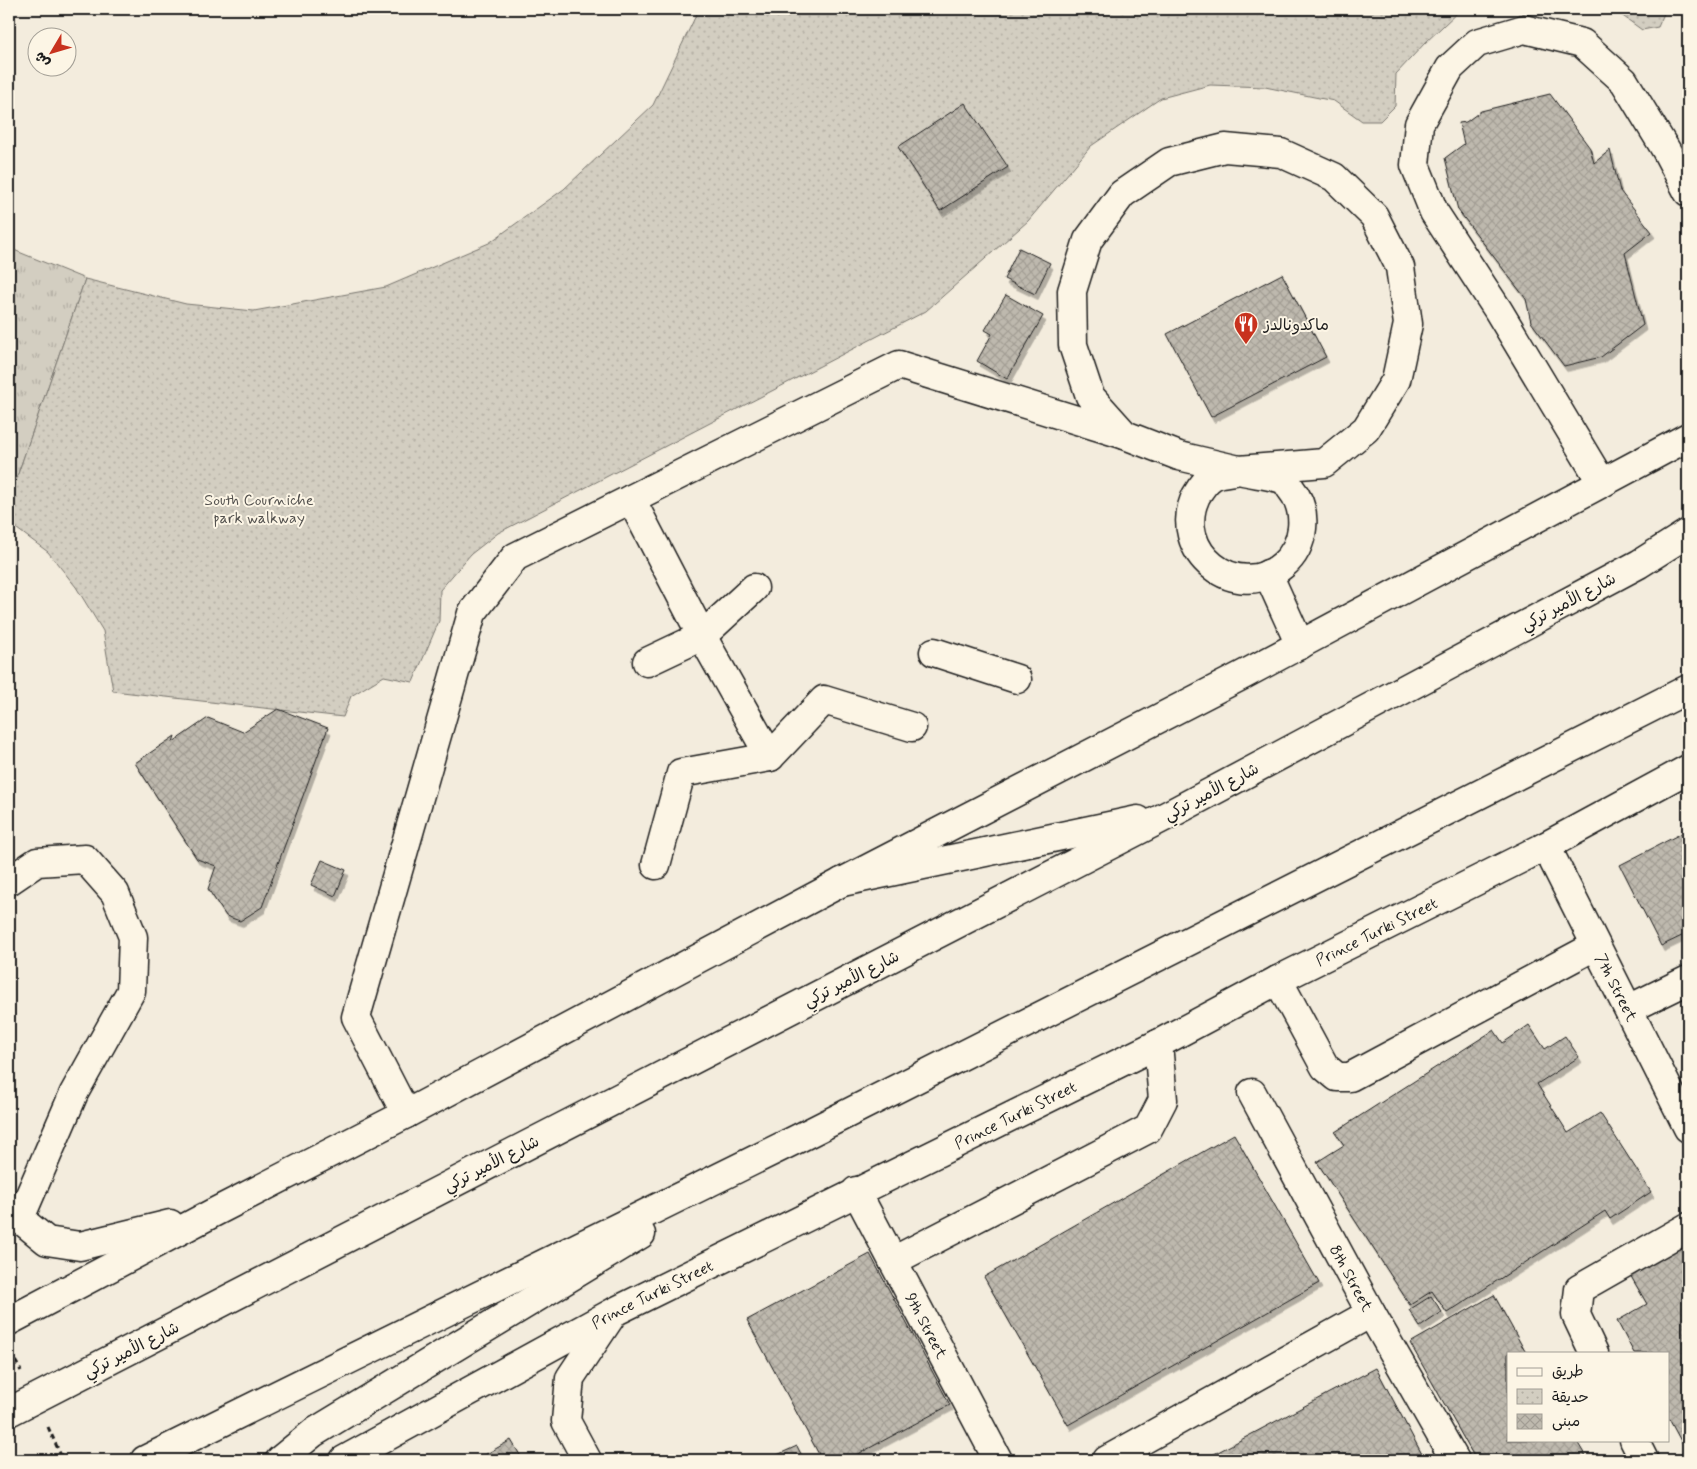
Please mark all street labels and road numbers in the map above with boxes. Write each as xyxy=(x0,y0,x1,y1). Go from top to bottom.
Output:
street label: شارع الأمير تركي xyxy=(1517,568,1621,639)
street label: شارع الأمير تركي xyxy=(1160,758,1264,829)
street label: Prince Turki Street xyxy=(1312,893,1441,972)
street label: شارع الأمير تركي xyxy=(800,945,904,1015)
street label: 7th Street xyxy=(1590,950,1642,1026)
street label: Prince Turki Street xyxy=(951,1077,1080,1155)
street label: شارع الأمير تركي xyxy=(440,1130,544,1200)
street label: 8th Street xyxy=(1324,1241,1377,1316)
street label: Prince Turki Street xyxy=(588,1256,717,1334)
street label: 9th Street xyxy=(900,1290,952,1363)
street label: شارع الأمير تركي xyxy=(80,1316,184,1386)

